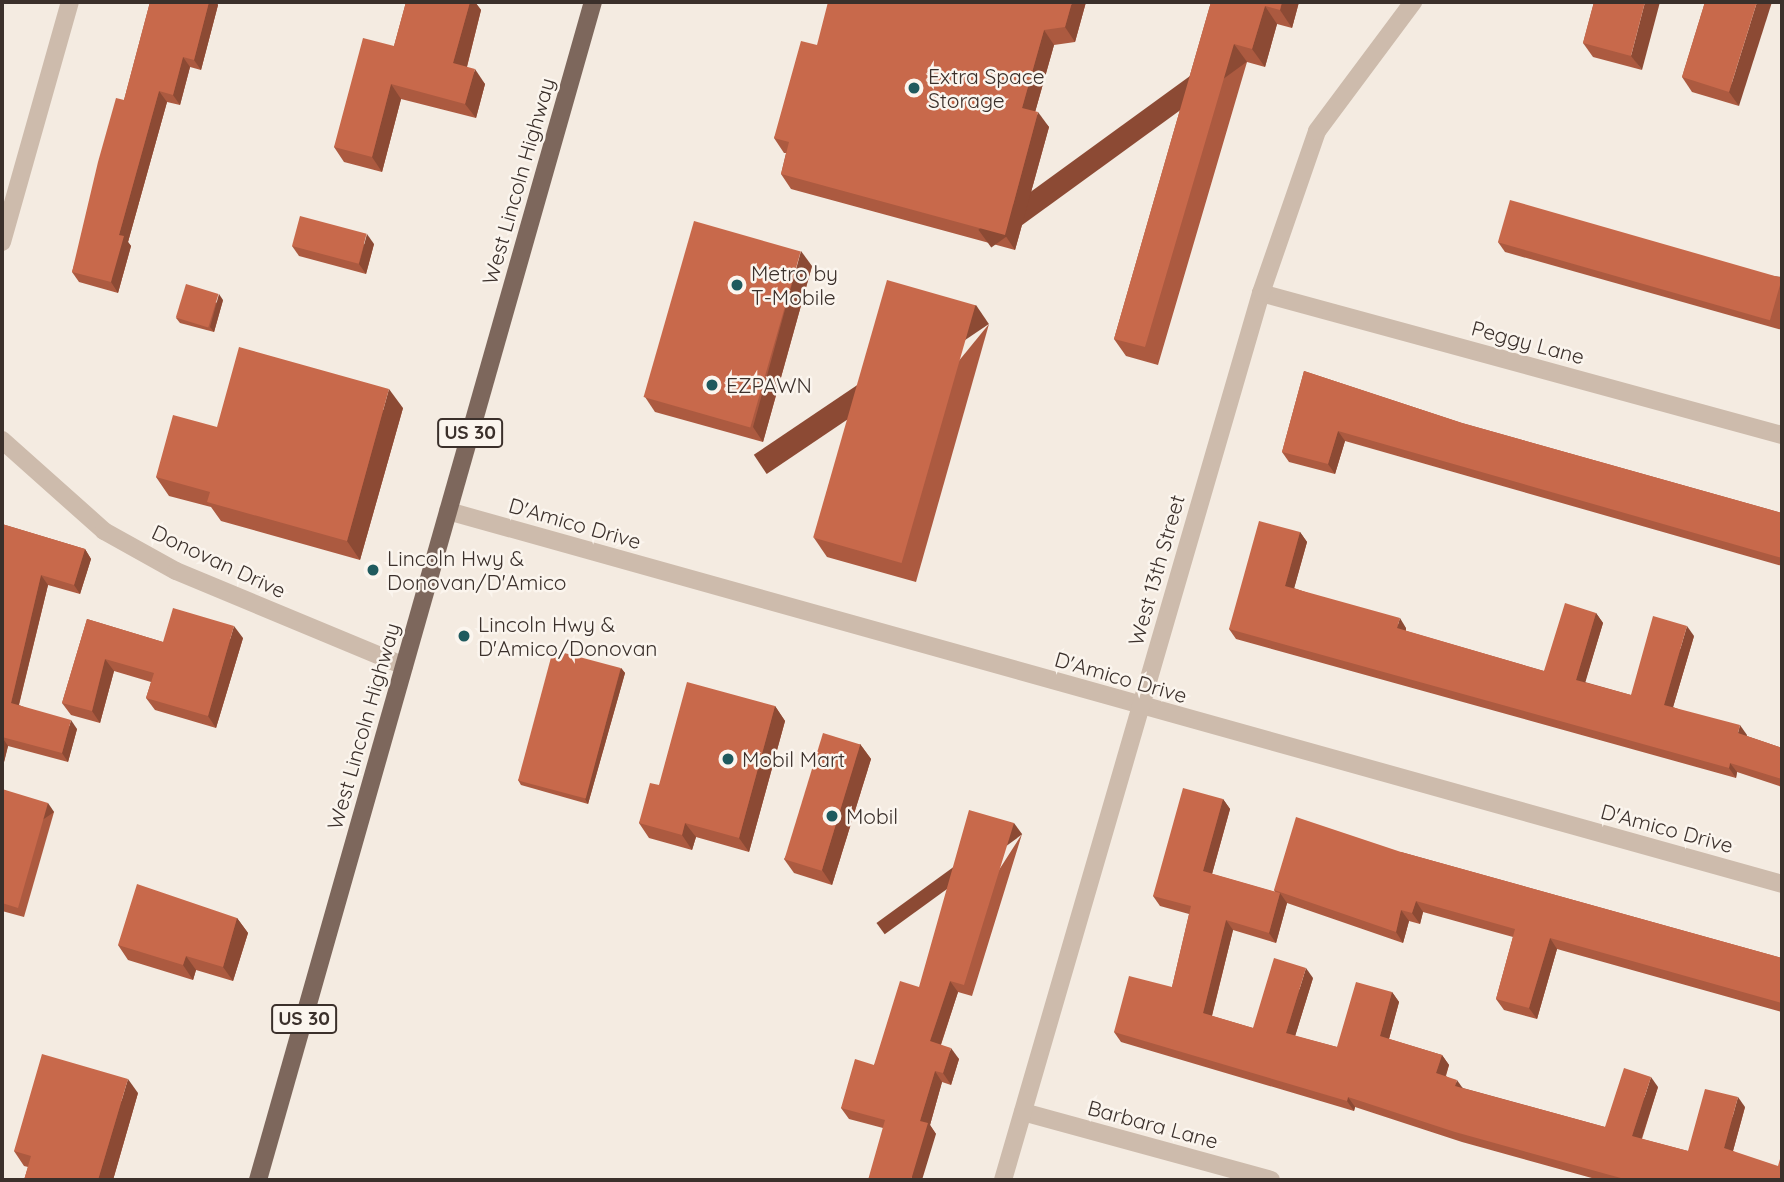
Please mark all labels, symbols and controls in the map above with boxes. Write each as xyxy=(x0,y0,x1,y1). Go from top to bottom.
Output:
place label: Extra Space Storage xyxy=(928,63,1045,113)
street label: West Lincoln Highway xyxy=(476,75,560,287)
marker: Extra Space Storage xyxy=(906,80,922,96)
place label: Metro by T-Mobile xyxy=(751,260,838,310)
marker: Metro by T-Mobile xyxy=(729,277,745,293)
street label: Peggy Lane xyxy=(1469,315,1587,369)
place label: EZPAWN xyxy=(726,372,812,398)
marker: EZPAWN xyxy=(704,377,720,393)
road number: US 30 xyxy=(437,418,503,448)
street label: D'Amico Drive xyxy=(506,492,644,554)
street label: West 13th Street xyxy=(1122,492,1190,648)
street label: Donovan Drive xyxy=(148,519,290,603)
place label: Lincoln Hwy & Donovan/D'Amico xyxy=(387,545,567,595)
marker: Lincoln Hwy & Donovan/D'Amico xyxy=(365,562,381,578)
place label: Lincoln Hwy & D'Amico/Donovan xyxy=(478,611,658,661)
street label: West Lincoln Highway xyxy=(321,620,405,832)
marker: Lincoln Hwy & D'Amico/Donovan xyxy=(456,628,472,644)
street label: D'Amico Drive xyxy=(1052,646,1190,708)
place label: Mobil Mart xyxy=(742,746,845,772)
marker: Mobil Mart xyxy=(720,751,736,767)
street label: D'Amico Drive xyxy=(1598,798,1736,858)
place label: Mobil xyxy=(846,803,898,829)
marker: Mobil xyxy=(824,808,840,824)
road number: US 30 xyxy=(271,1004,337,1035)
street label: Barbara Lane xyxy=(1085,1094,1221,1154)

